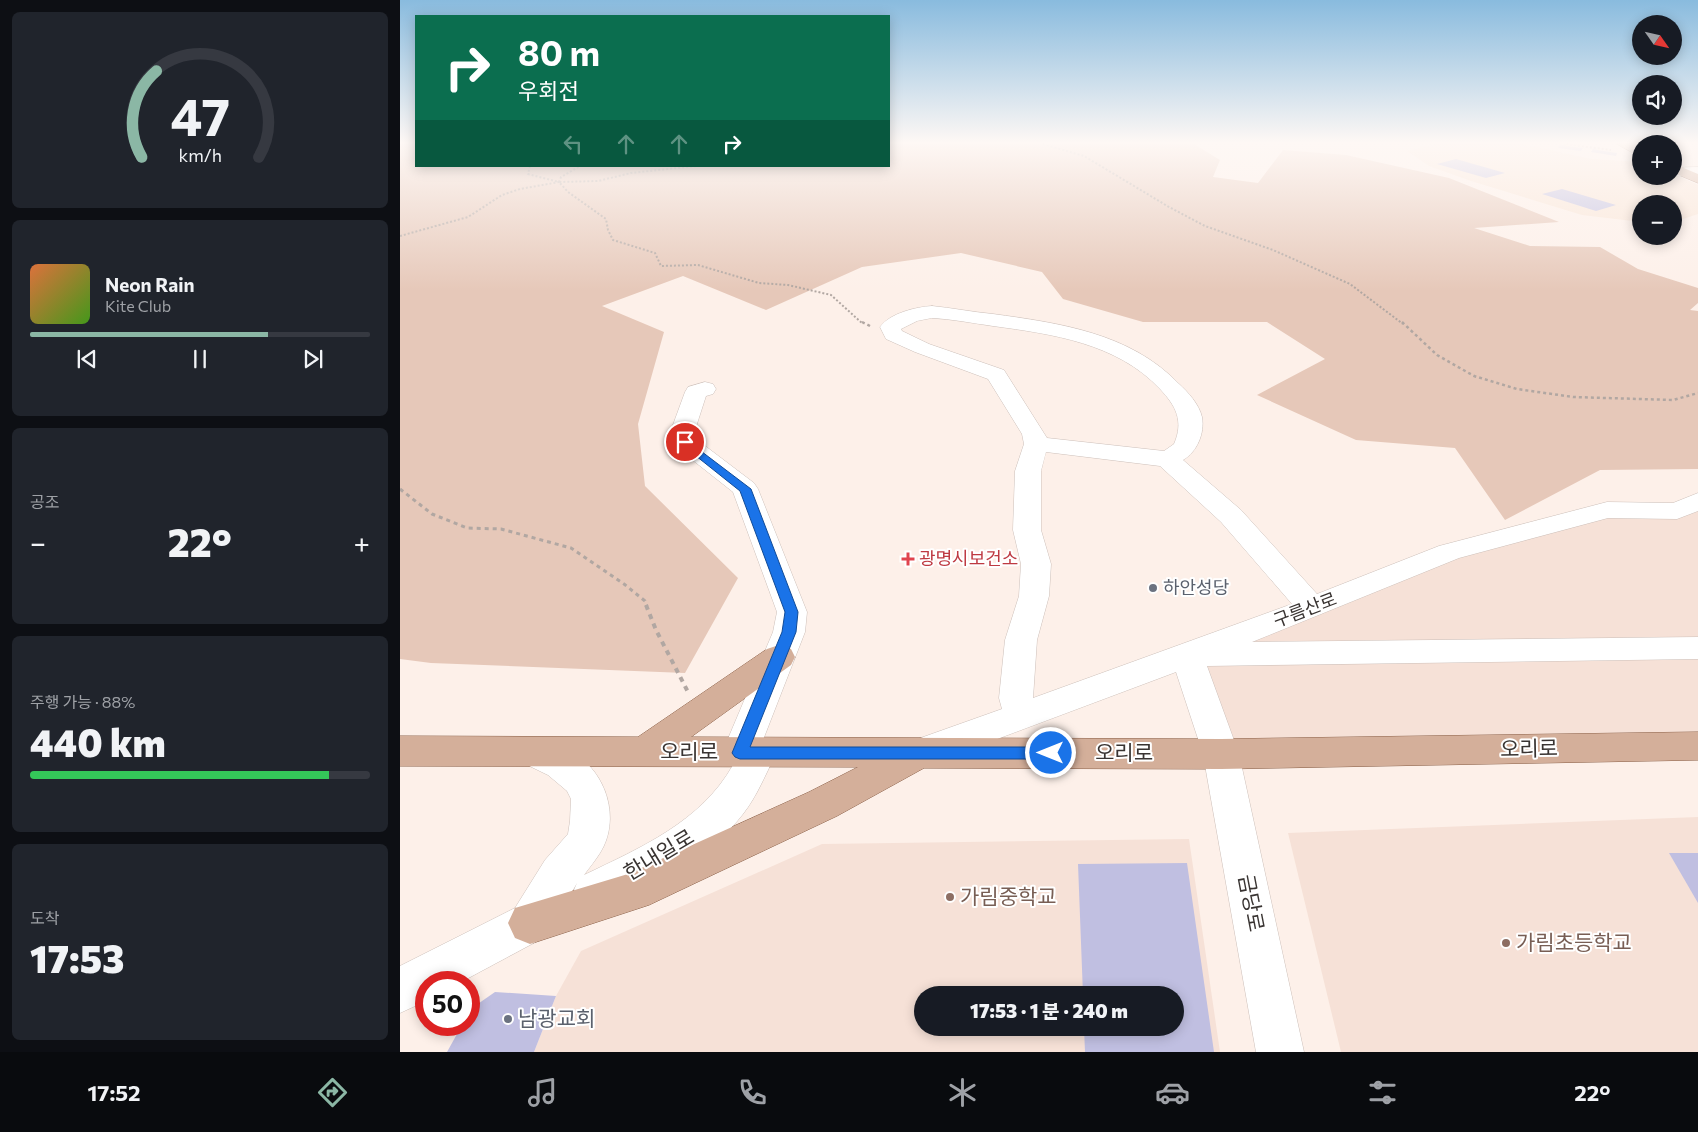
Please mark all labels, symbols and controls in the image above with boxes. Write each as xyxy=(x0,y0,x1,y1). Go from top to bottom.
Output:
north arrow xyxy=(1632,15,1682,65)
map controls xyxy=(1632,15,1682,245)
text: 80 m xyxy=(518,30,600,73)
icon: right xyxy=(435,35,500,100)
button: sound xyxy=(1632,75,1682,125)
text: 우회전 xyxy=(518,77,579,104)
text: 47 xyxy=(170,83,230,147)
icon: left xyxy=(559,130,587,158)
icon: ahead xyxy=(612,130,640,158)
icon: ahead xyxy=(665,130,693,158)
icon: right xyxy=(718,130,746,158)
button: + xyxy=(1632,135,1682,185)
text: km/h xyxy=(178,144,222,166)
button: − xyxy=(1632,195,1682,245)
text: Neon Rain xyxy=(105,273,195,296)
text: Kite Club xyxy=(105,296,171,315)
icon: previous xyxy=(73,345,101,373)
icon: pause xyxy=(186,345,214,373)
icon: next xyxy=(299,345,327,373)
pin xyxy=(664,421,706,463)
icon: arrive xyxy=(671,428,699,456)
text: 공조 xyxy=(30,492,59,511)
text: 22° xyxy=(168,518,232,565)
text: − xyxy=(30,525,46,559)
text: + xyxy=(354,525,370,559)
place label: 광명시보건소 xyxy=(919,547,1018,569)
marker: 광명시보건소 xyxy=(901,552,915,566)
place label: 하안성당 xyxy=(1163,576,1229,598)
marker: 하안성당 xyxy=(1147,582,1159,594)
street label: 구름산로 xyxy=(1270,587,1340,631)
text: 주행 가능 · 88% xyxy=(30,692,135,711)
text: 440 km xyxy=(30,718,166,765)
position arrow xyxy=(1024,726,1076,778)
street label: 오리로 xyxy=(1500,734,1558,761)
street label: 오리로 xyxy=(660,738,718,763)
street label: 오리로 xyxy=(1095,739,1153,764)
street label: 한내일로 xyxy=(619,823,698,884)
street label: 금당로 xyxy=(1235,872,1270,934)
place label: 가림중학교 xyxy=(960,883,1057,908)
marker: 가림중학교 xyxy=(944,891,956,903)
text: 도착 xyxy=(30,908,59,927)
place label: 가림초등학교 xyxy=(1516,929,1632,954)
text: 17:53 xyxy=(30,934,124,981)
marker: 가림초등학교 xyxy=(1500,937,1512,949)
speed limit sign: 50 xyxy=(415,971,480,1036)
text: 17:53 · 1 분 · 240 m xyxy=(970,999,1128,1022)
place label: 남광교회 xyxy=(518,1005,595,1030)
marker: 남광교회 xyxy=(502,1013,514,1025)
icon: directions xyxy=(315,1075,350,1110)
icon: music xyxy=(525,1075,560,1110)
icon: phone xyxy=(735,1075,770,1110)
icon: climate xyxy=(945,1075,980,1110)
icon: car xyxy=(1155,1075,1190,1110)
icon: filters xyxy=(1365,1075,1400,1110)
text: 17:52 xyxy=(87,1079,141,1106)
text: 22° xyxy=(1574,1079,1611,1106)

